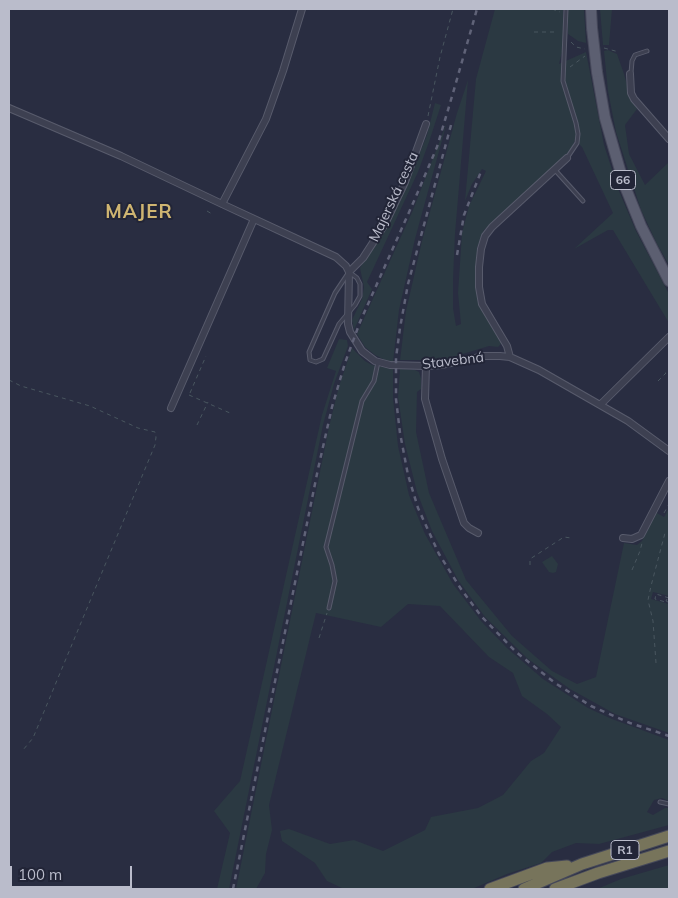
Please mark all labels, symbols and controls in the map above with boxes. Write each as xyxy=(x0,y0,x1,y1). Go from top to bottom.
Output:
street label: Majerská cesta xyxy=(366,149,422,245)
road number: 66 xyxy=(610,170,636,190)
district label: MAJER xyxy=(105,201,173,223)
street label: Stavebná xyxy=(421,349,485,373)
road number: R1 xyxy=(611,840,639,860)
scale bar xyxy=(12,856,135,888)
text: 100 m xyxy=(18,865,62,884)

